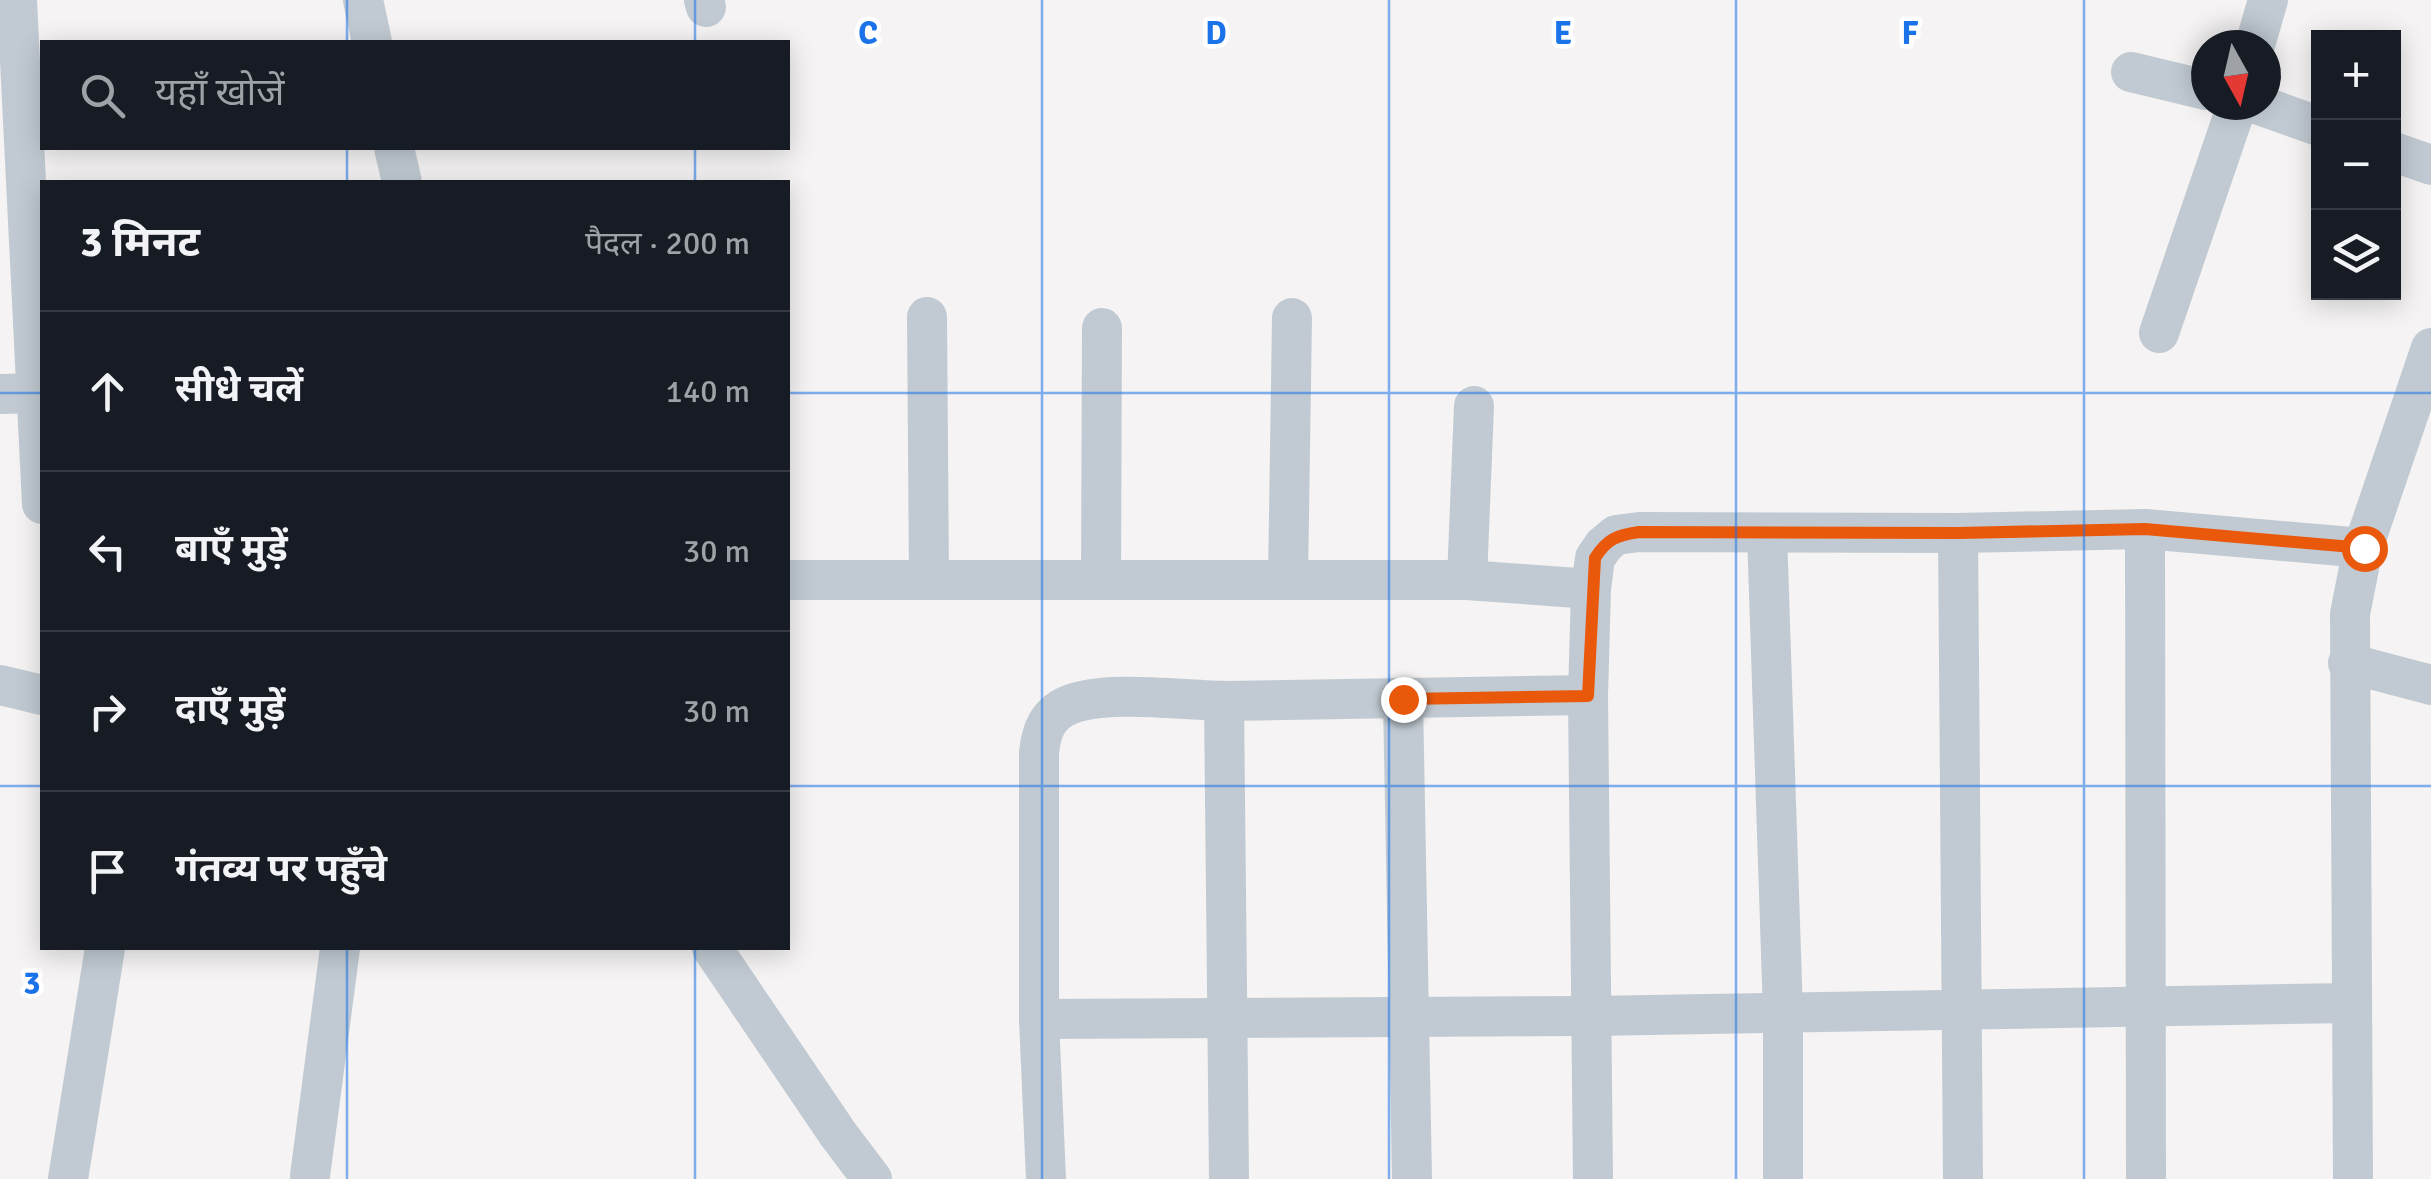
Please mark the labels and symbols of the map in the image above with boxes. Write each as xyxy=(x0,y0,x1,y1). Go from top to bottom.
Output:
text: C xyxy=(858,14,878,53)
text: D xyxy=(1205,14,1227,53)
text: E xyxy=(1554,14,1572,53)
text: F xyxy=(1901,14,1919,53)
north arrow xyxy=(2191,30,2281,120)
route start xyxy=(2342,526,2388,572)
route end xyxy=(1381,677,1427,723)
text: 3 xyxy=(23,964,41,1003)

